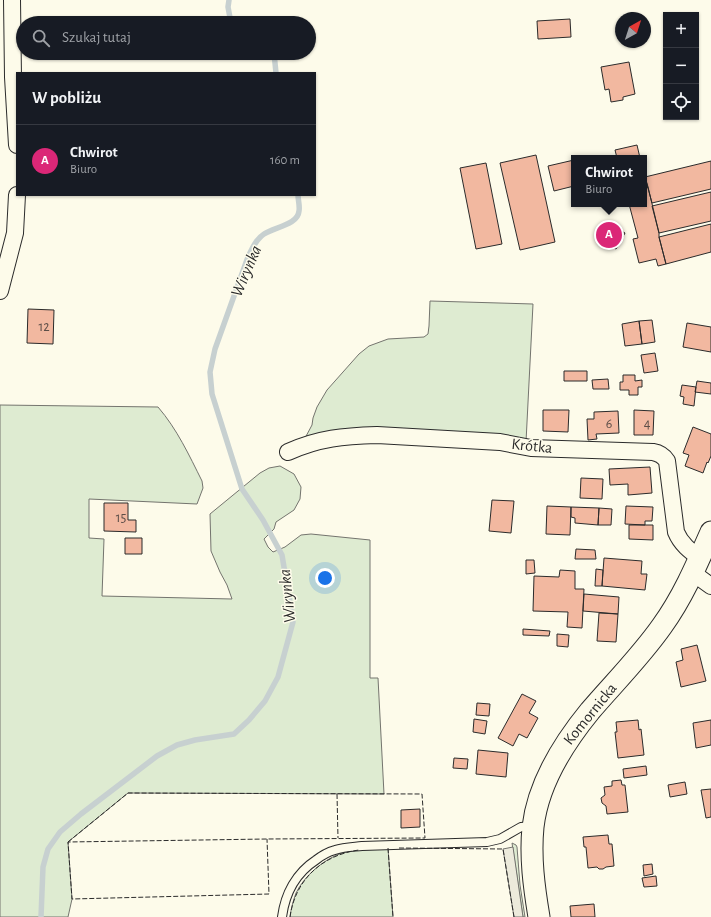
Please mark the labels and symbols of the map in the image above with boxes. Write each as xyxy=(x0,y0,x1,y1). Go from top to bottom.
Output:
north arrow xyxy=(615,12,651,48)
pin: A xyxy=(596,220,622,250)
water label: Wirynka xyxy=(228,243,264,299)
house number: 12 xyxy=(38,320,50,334)
house number: 6 xyxy=(606,417,612,431)
house number: 4 xyxy=(644,417,651,431)
street label: Krótka xyxy=(511,436,553,456)
house number: 15 xyxy=(116,511,126,525)
water label: Wirynka xyxy=(276,568,298,624)
your location xyxy=(315,568,335,588)
street label: Komornicka xyxy=(560,680,620,748)

